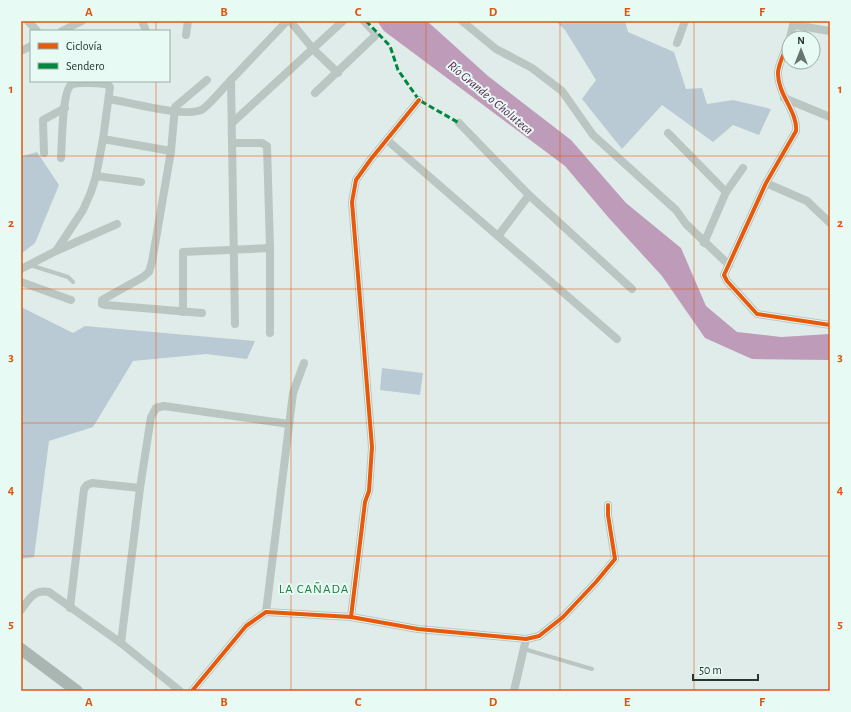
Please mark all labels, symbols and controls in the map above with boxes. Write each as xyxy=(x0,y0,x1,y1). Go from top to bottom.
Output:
text: A xyxy=(85,6,93,19)
text: B xyxy=(220,6,228,19)
text: C xyxy=(355,6,362,19)
text: D xyxy=(489,6,498,19)
text: E xyxy=(624,6,631,19)
text: F xyxy=(759,6,766,19)
legend xyxy=(30,30,170,82)
north arrow xyxy=(781,30,821,70)
text: N xyxy=(797,35,805,46)
text: Ciclovía xyxy=(66,40,102,52)
water label: Río Grande o Choluteca xyxy=(445,59,535,138)
text: Sendero xyxy=(66,60,105,72)
text: 1 xyxy=(9,83,13,96)
text: 1 xyxy=(838,83,842,96)
text: 2 xyxy=(8,217,14,230)
text: 2 xyxy=(837,217,843,230)
text: 3 xyxy=(8,351,14,364)
text: 3 xyxy=(837,351,843,364)
text: 4 xyxy=(8,484,15,497)
text: 4 xyxy=(837,484,844,497)
district label: LA CAÑADA xyxy=(279,581,349,596)
text: 5 xyxy=(8,618,14,631)
text: 5 xyxy=(837,618,843,631)
scale bar xyxy=(693,656,758,682)
text: 50 m xyxy=(699,664,722,676)
text: A xyxy=(85,696,93,709)
text: B xyxy=(220,696,228,709)
text: C xyxy=(355,696,362,709)
text: D xyxy=(489,696,498,709)
text: E xyxy=(624,696,631,709)
text: F xyxy=(759,696,766,709)

